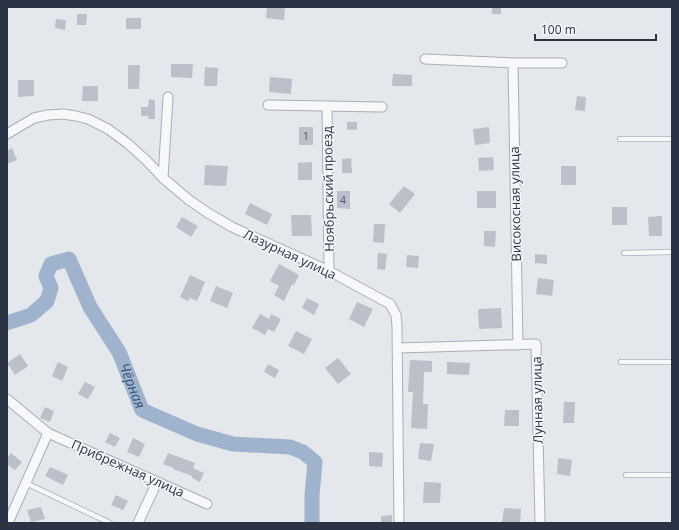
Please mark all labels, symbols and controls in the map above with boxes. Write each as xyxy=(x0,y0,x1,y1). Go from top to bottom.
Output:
scale bar xyxy=(535,16,656,42)
text: 100 m xyxy=(541,21,576,38)
street label: Ноябрьский проезд xyxy=(318,125,338,252)
house number: 1 xyxy=(303,128,309,143)
street label: Високосная улица xyxy=(505,146,525,262)
house number: 4 xyxy=(340,192,347,207)
street label: Лазурная улица xyxy=(241,225,339,283)
street label: Лунная улица xyxy=(527,356,547,444)
water label: Чёрная xyxy=(115,360,150,411)
street label: Прибрежная улица xyxy=(69,435,187,501)

